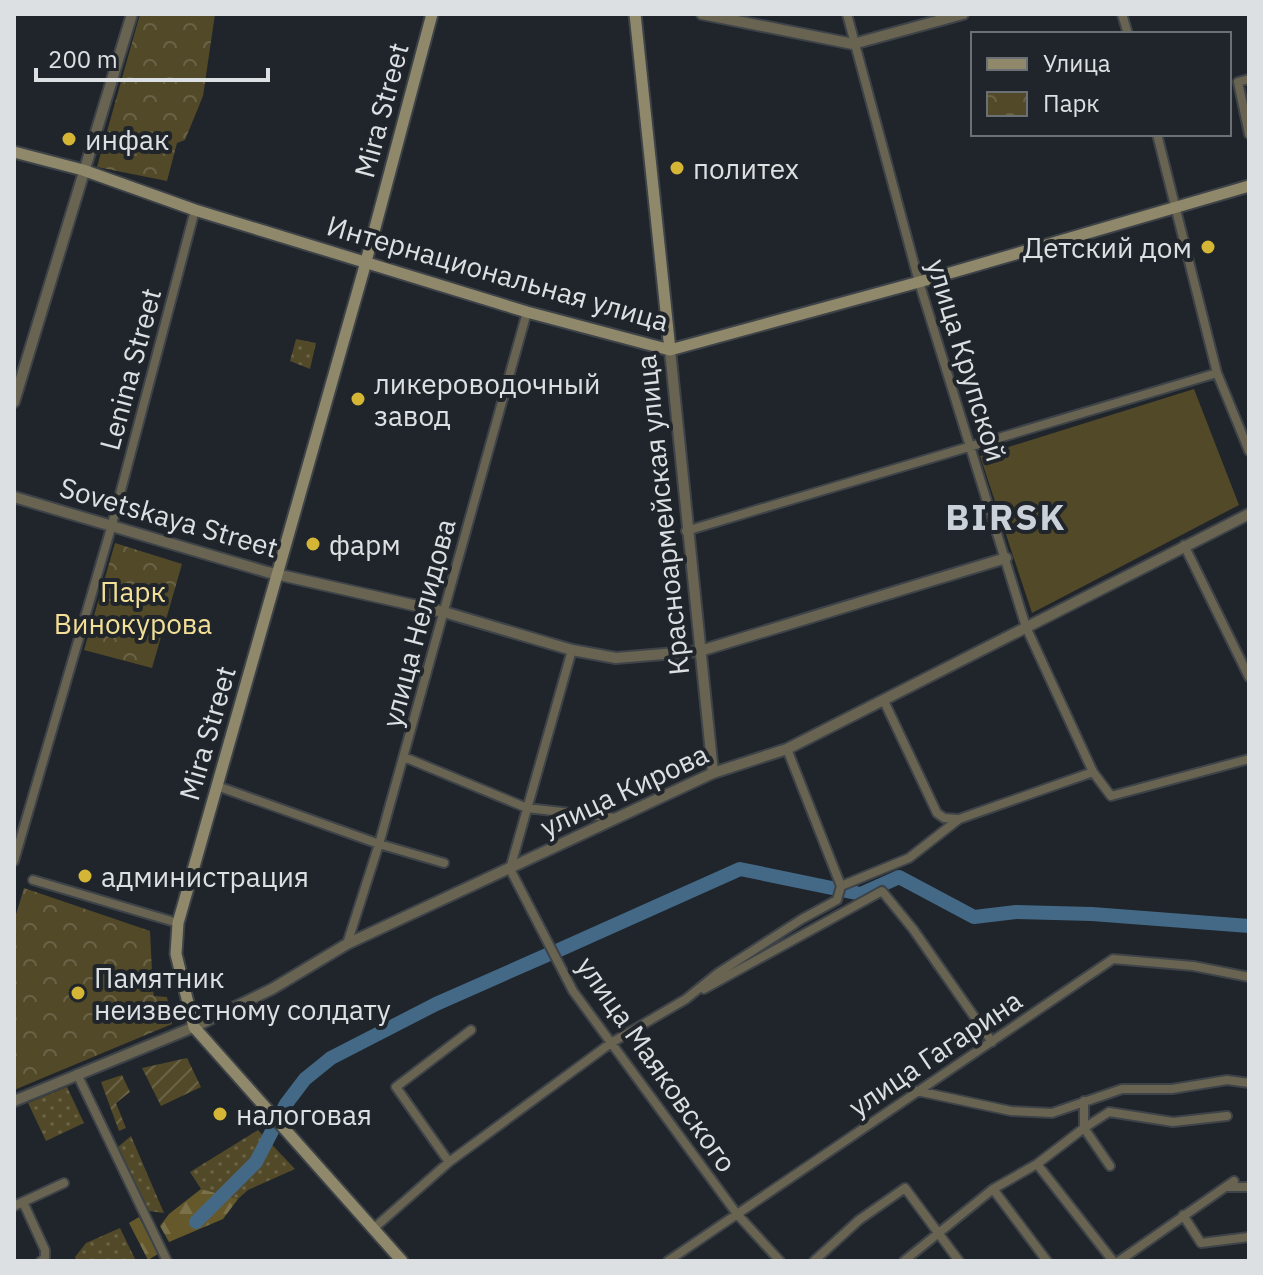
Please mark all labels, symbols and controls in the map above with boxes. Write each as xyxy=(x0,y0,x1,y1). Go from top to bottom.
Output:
scale bar xyxy=(36,32,268,82)
legend xyxy=(971,32,1231,136)
street label: Mira Street xyxy=(345,38,417,182)
text: 200 m xyxy=(48,43,118,75)
text: Улица xyxy=(1043,47,1111,79)
text: Парк xyxy=(1043,87,1100,119)
place label: инфак xyxy=(85,121,169,158)
marker: инфак xyxy=(60,130,78,148)
place label: политех xyxy=(693,150,799,187)
marker: политех xyxy=(668,159,686,177)
street label: Интернациональная улица xyxy=(323,206,673,340)
place label: Детский дом xyxy=(1023,229,1192,266)
marker: Детский дом xyxy=(1199,238,1217,256)
street label: улица Крупской xyxy=(919,254,1015,466)
street label: Lenina Street xyxy=(91,284,169,454)
street label: Красноармейская улица xyxy=(627,353,697,677)
place label: ликероводочный завод xyxy=(374,365,600,434)
marker: ликероводочный завод xyxy=(349,390,367,408)
street label: Sovetskaya Street xyxy=(56,468,282,566)
district label: BIRSK xyxy=(945,493,1067,540)
street label: улица Нелидова xyxy=(372,515,464,731)
place label: фарм xyxy=(329,526,401,563)
marker: фарм xyxy=(304,535,322,553)
park label: Парк Винокурова xyxy=(54,573,212,642)
street label: Mira Street xyxy=(170,661,244,805)
street label: улица Кирова xyxy=(534,735,714,845)
place label: администрация xyxy=(101,858,309,895)
marker: администрация xyxy=(76,867,94,885)
street label: улица Маяковского xyxy=(569,949,745,1179)
place label: Памятник неизвестному солдату xyxy=(94,959,391,1028)
street label: улица Гагарина xyxy=(841,981,1029,1125)
marker: Памятник неизвестному солдату xyxy=(69,984,87,1002)
place label: налоговая xyxy=(236,1096,372,1133)
marker: налоговая xyxy=(211,1105,229,1123)

